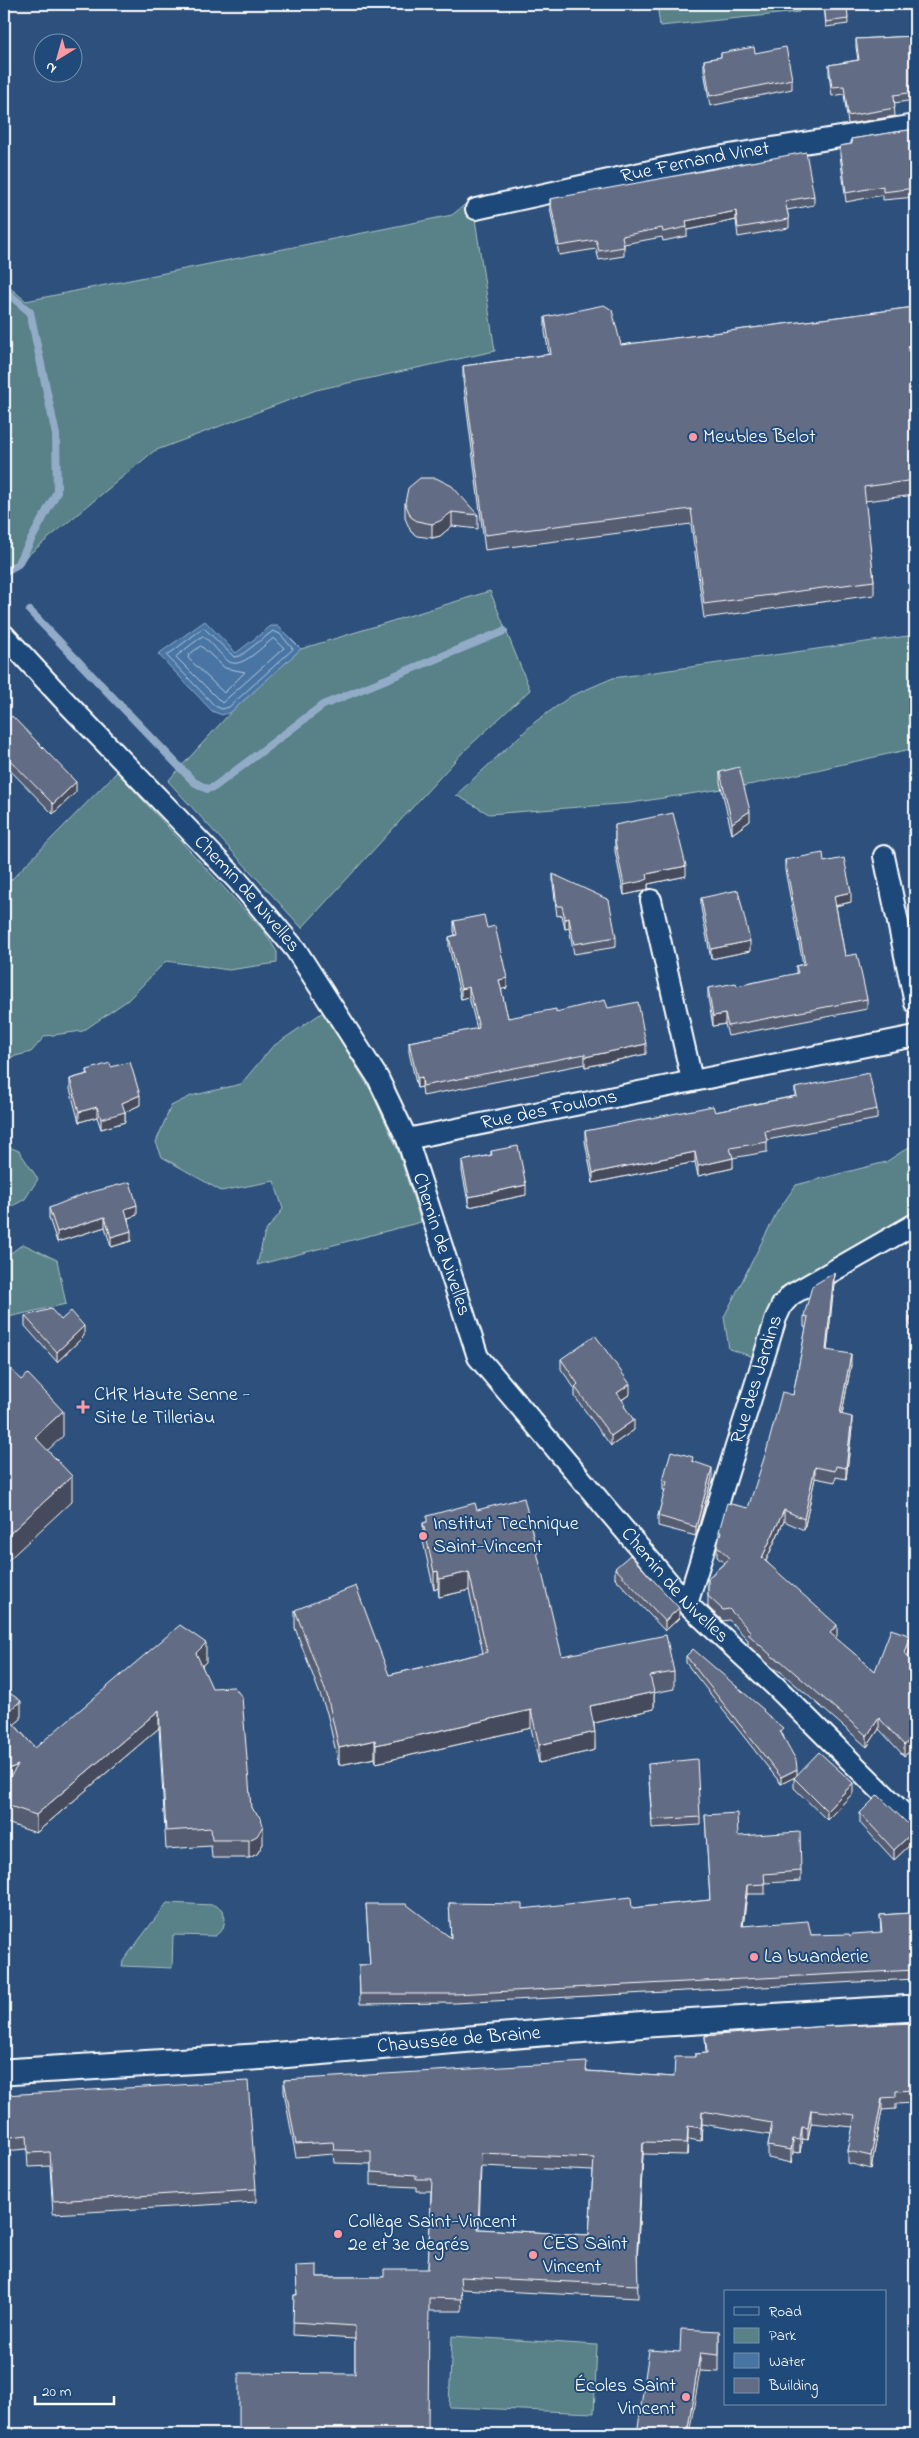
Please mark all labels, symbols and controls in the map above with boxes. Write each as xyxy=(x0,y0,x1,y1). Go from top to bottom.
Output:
north arrow xyxy=(32,32,82,82)
text: N xyxy=(41,56,61,78)
street label: Rue Fernand Vinet xyxy=(618,134,772,191)
place label: Meubles Belot xyxy=(703,423,816,452)
marker: Meubles Belot xyxy=(687,431,699,443)
street label: Chemin de Nivelles xyxy=(187,828,307,959)
street label: Rue des Foulons xyxy=(478,1082,620,1138)
street label: Chemin de Nivelles xyxy=(404,1169,478,1320)
street label: Rue des Jardins xyxy=(723,1312,791,1448)
place label: CHR Haute Senne - Site Le Tilleriau xyxy=(94,1381,250,1433)
marker: CHR Haute Senne - Site Le Tilleriau xyxy=(76,1400,90,1414)
place label: Institut Technique Saint-Vincent xyxy=(433,1510,579,1562)
street label: Chemin de Nivelles xyxy=(614,1521,735,1650)
marker: Institut Technique Saint-Vincent xyxy=(417,1530,429,1542)
place label: La buanderie xyxy=(764,1943,869,1972)
marker: La buanderie xyxy=(748,1951,760,1963)
street label: Chaussée de Braine xyxy=(376,2019,542,2061)
place label: Collège Saint-Vincent 2e et 3e degrés xyxy=(348,2208,517,2261)
marker: Collège Saint-Vincent 2e et 3e degrés xyxy=(332,2228,344,2240)
place label: CES Saint Vincent xyxy=(542,2230,628,2282)
marker: CES Saint Vincent xyxy=(527,2249,539,2261)
legend xyxy=(724,2290,886,2406)
text: Road xyxy=(769,2301,802,2323)
text: Park xyxy=(769,2325,797,2347)
text: Water xyxy=(769,2351,805,2373)
place label: Écoles Saint Vincent xyxy=(574,2372,676,2424)
scale bar xyxy=(35,2373,114,2405)
text: Building xyxy=(768,2375,818,2398)
text: 20 m xyxy=(42,2381,72,2403)
marker: Écoles Saint Vincent xyxy=(680,2391,692,2403)

